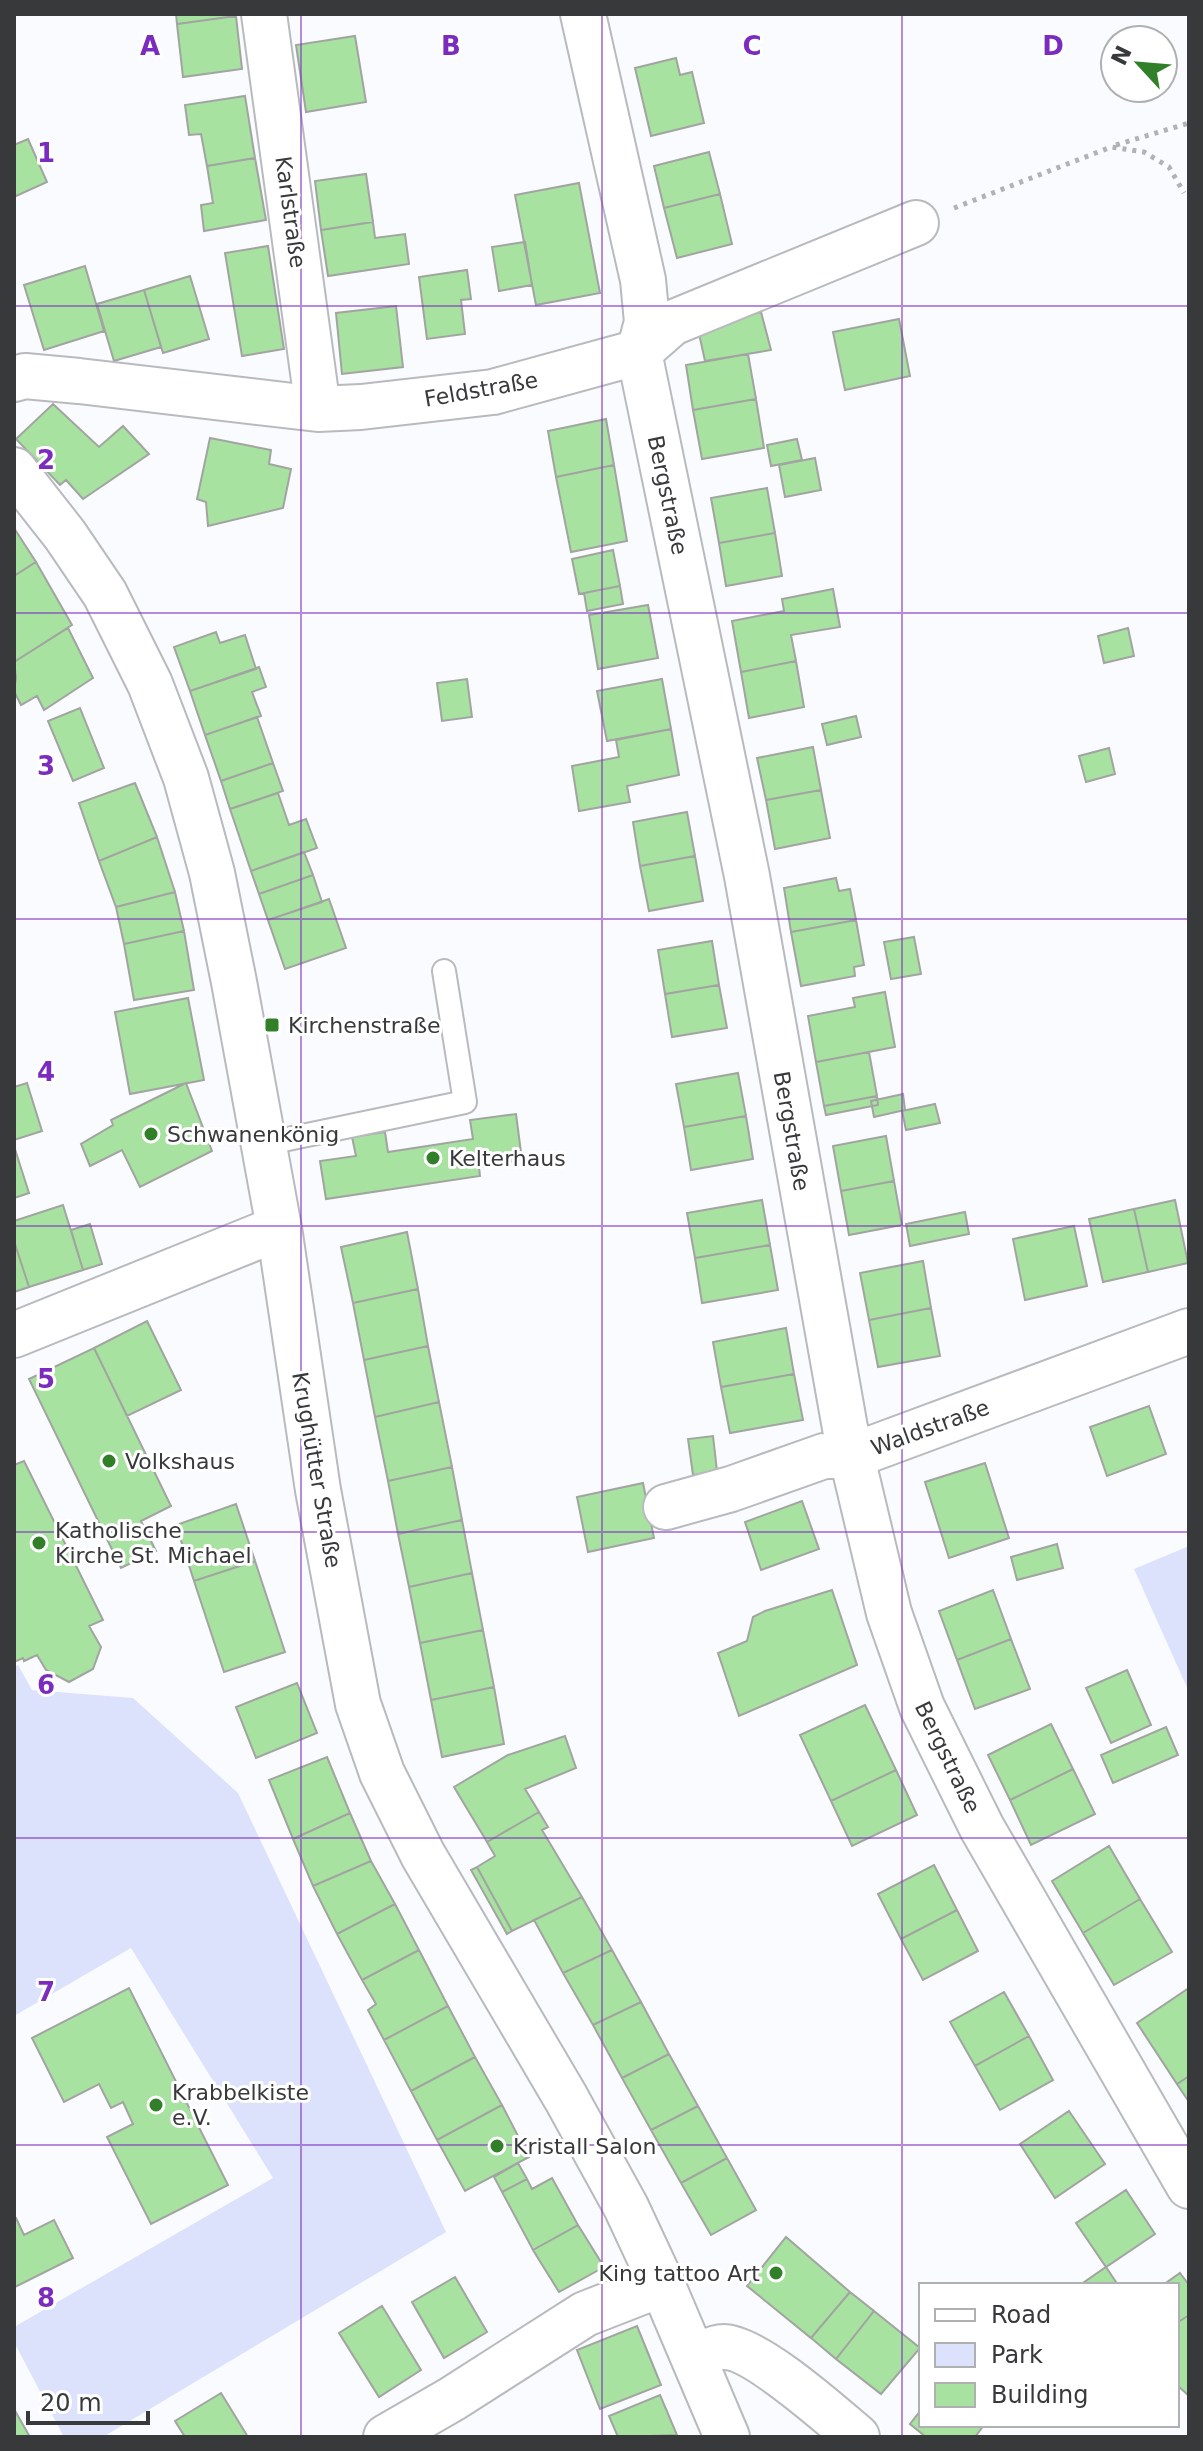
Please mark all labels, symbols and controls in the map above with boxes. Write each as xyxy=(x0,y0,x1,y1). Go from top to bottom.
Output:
north arrow xyxy=(1099,24,1179,104)
text: A xyxy=(140,31,160,61)
text: B xyxy=(441,31,461,61)
text: C xyxy=(742,31,762,61)
text: D xyxy=(1042,31,1064,61)
text: N xyxy=(1106,42,1137,69)
text: 1 xyxy=(37,138,55,168)
street label: Karlstraße xyxy=(270,155,311,270)
street label: Feldstraße xyxy=(422,367,540,412)
street label: Bergstraße xyxy=(643,433,692,557)
text: 2 xyxy=(37,445,55,475)
text: 3 xyxy=(37,751,55,781)
place label: Kirchenstraße xyxy=(288,1013,441,1038)
marker: Kirchenstraße xyxy=(263,1016,281,1034)
text: 4 xyxy=(37,1057,55,1087)
street label: Bergstraße xyxy=(769,1069,814,1193)
place label: Schwanenkönig xyxy=(167,1122,339,1147)
marker: Schwanenkönig xyxy=(142,1125,160,1143)
place label: Kelterhaus xyxy=(449,1146,566,1171)
marker: Kelterhaus xyxy=(424,1149,442,1167)
text: 5 xyxy=(37,1364,55,1394)
street label: Krughütter Straße xyxy=(287,1370,346,1570)
street label: Waldstraße xyxy=(868,1395,993,1460)
place label: Volkshaus xyxy=(125,1449,235,1474)
marker: Volkshaus xyxy=(100,1452,118,1470)
place label: Katholische Kirche St. Michael xyxy=(55,1518,252,1568)
marker: Katholische Kirche St. Michael xyxy=(30,1534,48,1552)
text: 6 xyxy=(37,1670,55,1700)
street label: Bergstraße xyxy=(910,1697,985,1817)
text: 7 xyxy=(37,1977,55,2007)
place label: Krabbelkiste e.V. xyxy=(172,2080,309,2130)
marker: Krabbelkiste e.V. xyxy=(147,2096,165,2114)
place label: Kristall Salon xyxy=(513,2134,656,2159)
marker: Kristall Salon xyxy=(488,2137,506,2155)
place label: King tattoo Art xyxy=(599,2261,760,2286)
marker: King tattoo Art xyxy=(767,2264,785,2282)
text: 8 xyxy=(37,2283,55,2313)
legend xyxy=(919,2283,1179,2427)
text: Road xyxy=(991,2301,1051,2329)
text: Park xyxy=(991,2341,1043,2369)
scale bar xyxy=(28,2375,148,2425)
text: Building xyxy=(991,2381,1088,2409)
text: 20 m xyxy=(40,2389,102,2417)

